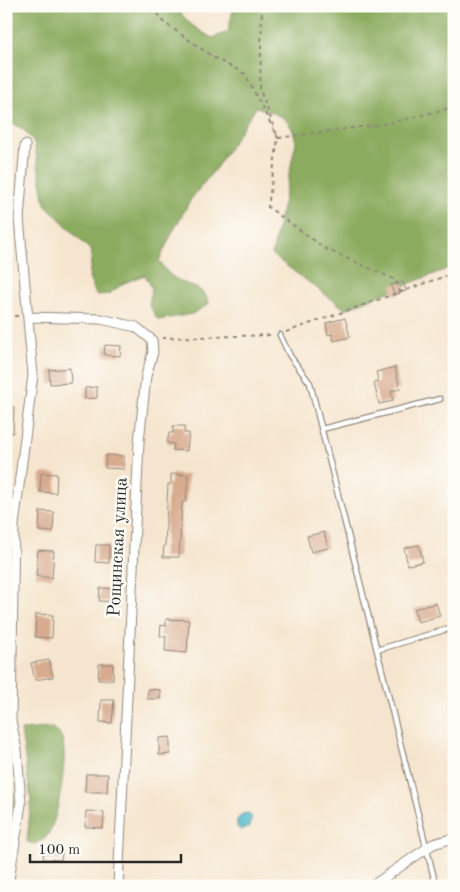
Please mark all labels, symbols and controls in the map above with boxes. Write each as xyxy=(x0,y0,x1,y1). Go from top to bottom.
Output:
street label: Рощинская улица xyxy=(105,477,131,617)
scale bar xyxy=(30,832,181,864)
text: 100 m xyxy=(38,843,80,858)

